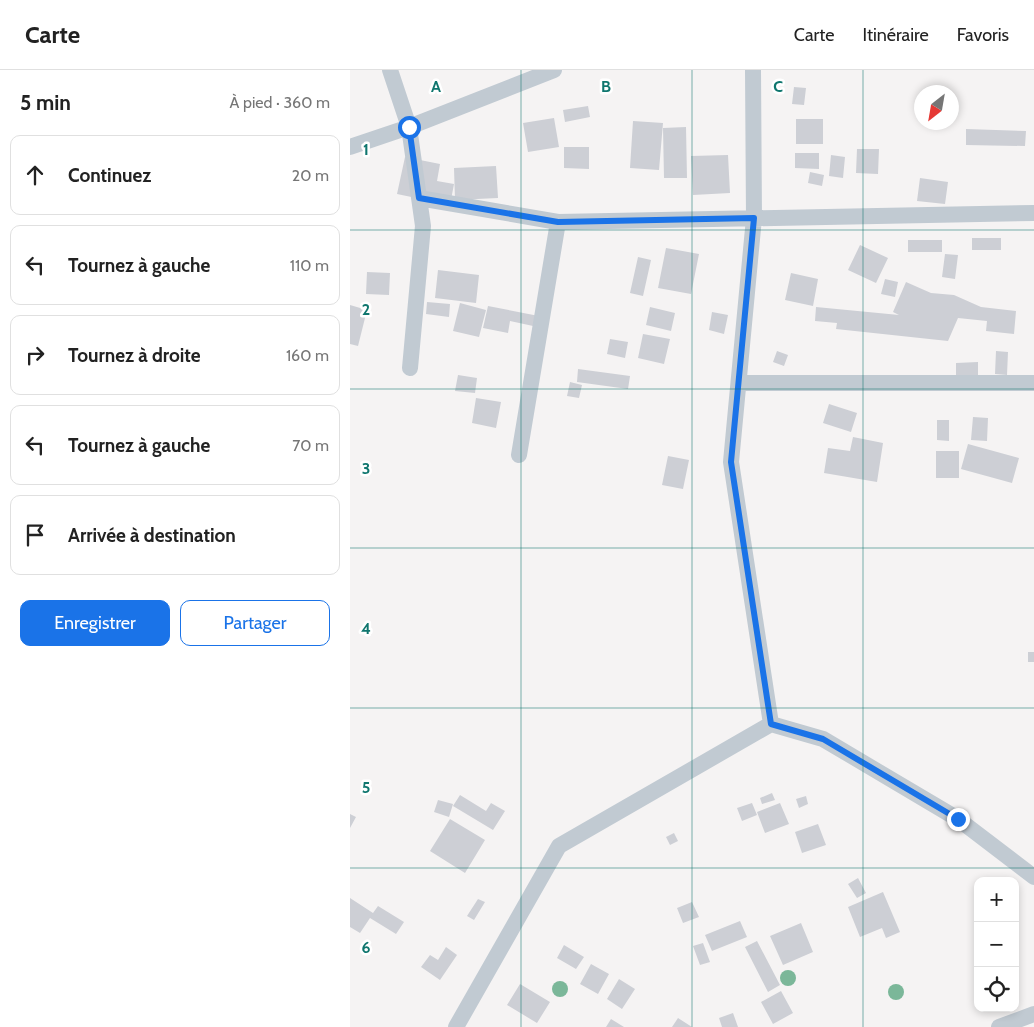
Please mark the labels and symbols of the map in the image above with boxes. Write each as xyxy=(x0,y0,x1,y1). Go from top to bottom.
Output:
text: A xyxy=(431,77,441,96)
text: B xyxy=(601,77,611,96)
text: C xyxy=(773,77,783,96)
north arrow xyxy=(914,85,959,130)
route start xyxy=(398,116,421,139)
text: 1 xyxy=(363,140,369,159)
text: 2 xyxy=(362,300,370,319)
text: 3 xyxy=(362,459,370,478)
text: 4 xyxy=(361,619,371,638)
text: 5 xyxy=(362,778,370,797)
route end xyxy=(947,808,970,831)
text: 6 xyxy=(362,938,371,957)

